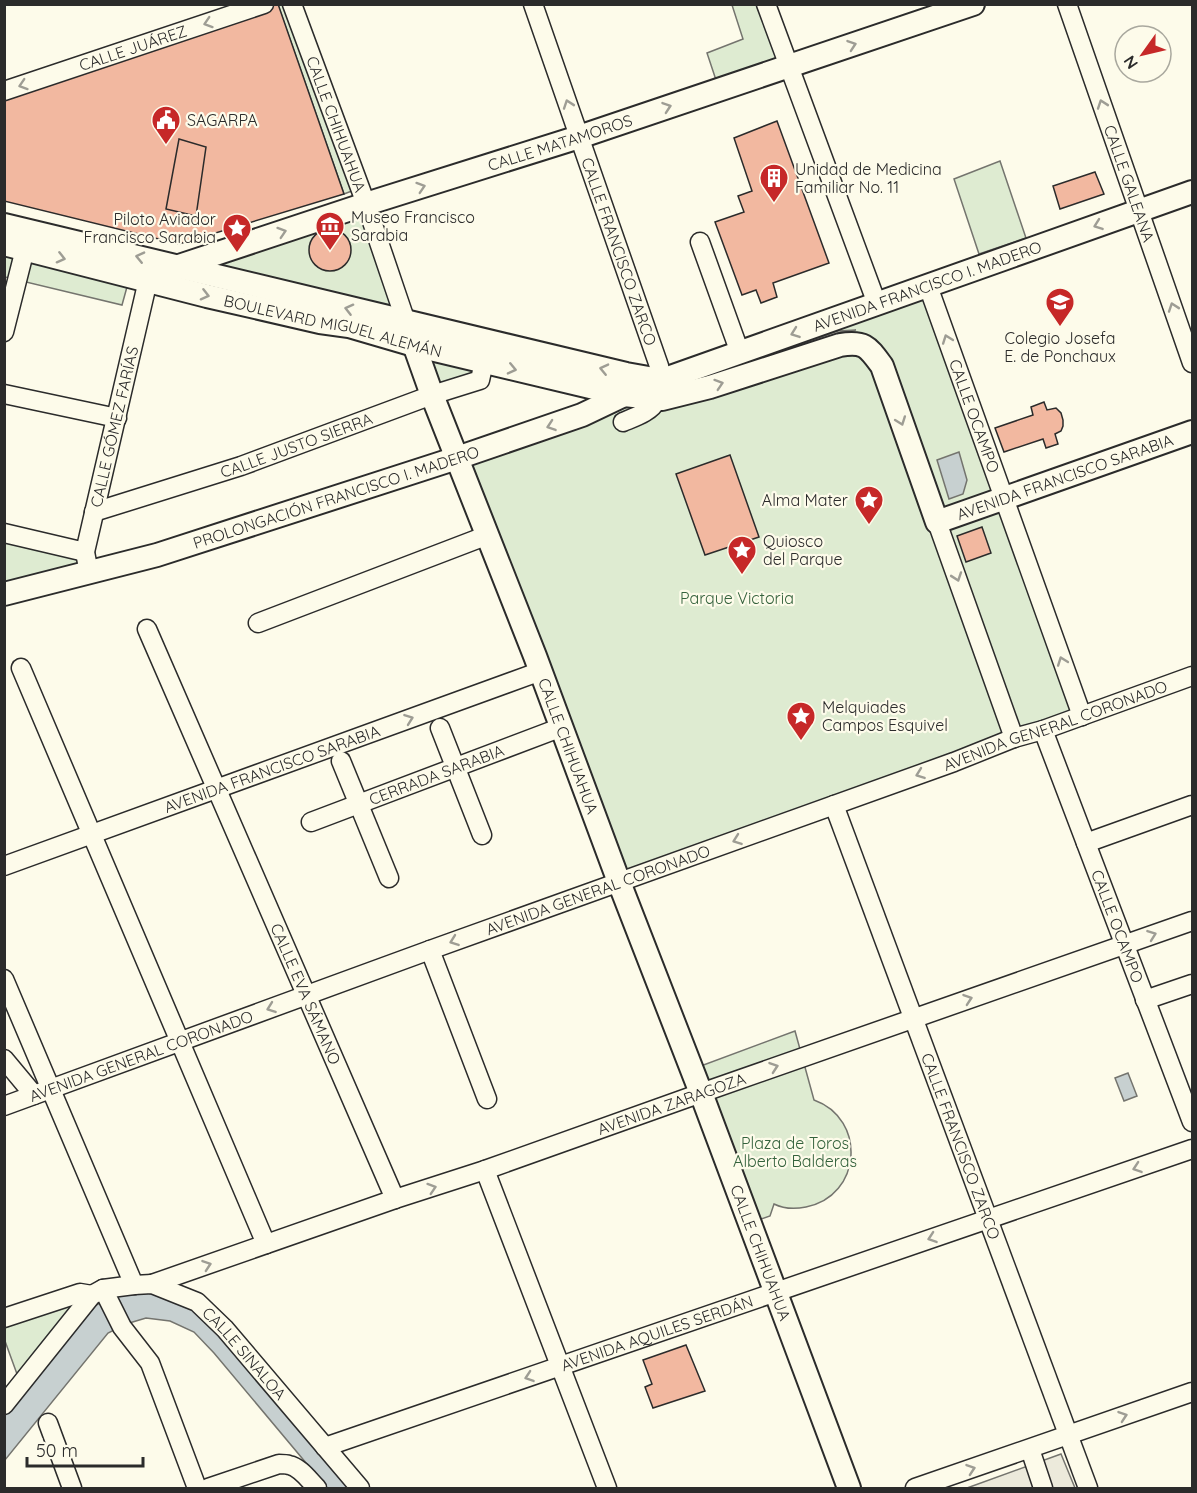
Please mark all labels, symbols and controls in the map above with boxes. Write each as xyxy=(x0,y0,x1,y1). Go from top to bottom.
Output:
one-way arrow xyxy=(203,16,214,28)
street label: CALLE JUÁREZ xyxy=(77,21,189,75)
north arrow xyxy=(1113,24,1173,84)
one-way arrow xyxy=(846,40,857,53)
text: N xyxy=(1119,52,1142,73)
street label: CALLE CHIHUAHUA xyxy=(302,53,371,195)
one-way arrow xyxy=(18,77,29,90)
one-way arrow xyxy=(562,99,575,110)
one-way arrow xyxy=(1096,99,1109,110)
one-way arrow xyxy=(661,102,672,114)
public building icon: SAGARPA xyxy=(150,104,182,146)
place label: SAGARPA xyxy=(187,110,258,130)
street label: CALLE MATAMOROS xyxy=(485,110,635,175)
street label: CALLE GALEANA xyxy=(1100,122,1159,245)
street label: CALLE FRANCISCO ZARCO xyxy=(577,155,661,348)
place label: Unidad de Medicina Familiar No. 11 xyxy=(795,159,942,197)
building icon: Unidad de Medicina Familiar No. 11 xyxy=(758,162,790,204)
one-way arrow xyxy=(415,181,426,194)
place label: Museo Francisco Sarabia xyxy=(351,207,475,245)
place label: Piloto Aviador Francisco Sarabia xyxy=(83,209,216,247)
museum icon: Museo Francisco Sarabia xyxy=(314,210,346,252)
place icon: Piloto Aviador Francisco Sarabia xyxy=(221,212,253,254)
one-way arrow xyxy=(1093,218,1104,231)
one-way arrow xyxy=(276,227,287,239)
street label: AVENIDA FRANCISCO I. MADERO xyxy=(810,236,1044,336)
one-way arrow xyxy=(56,251,66,264)
one-way arrow xyxy=(135,251,145,264)
school or university icon: Colegio Josefa E. de Ponchaux xyxy=(1044,286,1076,328)
one-way arrow xyxy=(199,287,209,300)
street label: BOULEVARD MIGUEL ALEMÁN xyxy=(222,290,444,361)
one-way arrow xyxy=(344,303,354,316)
one-way arrow xyxy=(1168,303,1181,313)
one-way arrow xyxy=(790,325,801,338)
place label: Colegio Josefa E. de Ponchaux xyxy=(1004,328,1116,366)
one-way arrow xyxy=(942,334,955,345)
street label: CALLE GÓMEZ FARÍAS xyxy=(86,344,142,509)
street label: CALLE OCAMPO xyxy=(945,356,1004,476)
one-way arrow xyxy=(507,361,517,374)
one-way arrow xyxy=(600,364,610,377)
one-way arrow xyxy=(713,379,724,392)
street label: CALLE JUSTO SIERRA xyxy=(218,408,375,482)
one-way arrow xyxy=(894,415,907,426)
one-way arrow xyxy=(546,418,557,431)
street label: AVENIDA FRANCISCO SARABIA xyxy=(954,429,1176,524)
street label: PROLONGACIÓN FRANCISCO I. MADERO xyxy=(190,441,482,553)
place icon: Alma Mater xyxy=(853,484,885,526)
place label: Alma Mater xyxy=(762,490,848,510)
place label: Quiosco del Parque xyxy=(763,531,843,569)
place icon: Quiosco del Parque xyxy=(726,534,758,576)
one-way arrow xyxy=(949,571,962,582)
park label: Parque Victoria xyxy=(680,588,794,608)
one-way arrow xyxy=(1057,656,1070,667)
street label: CALLE CHIHUAHUA xyxy=(534,675,603,817)
street label: AVENIDA GENERAL CORONADO xyxy=(941,676,1170,775)
place label: Melquiades Campos Esquivel xyxy=(822,697,948,735)
place icon: Melquiades Campos Esquivel xyxy=(785,700,817,742)
one-way arrow xyxy=(403,713,414,726)
street label: AVENIDA FRANCISCO SARABIA xyxy=(161,720,382,817)
street label: CERRADA SARABIA xyxy=(366,740,507,809)
one-way arrow xyxy=(915,767,926,780)
one-way arrow xyxy=(732,833,743,846)
street label: AVENIDA GENERAL CORONADO xyxy=(483,840,713,939)
street label: CALLE OCAMPO xyxy=(1087,867,1148,986)
street label: CALLE EVA SÁMANO xyxy=(266,920,345,1068)
one-way arrow xyxy=(1146,929,1157,942)
one-way arrow xyxy=(449,934,460,947)
one-way arrow xyxy=(962,994,973,1007)
one-way arrow xyxy=(266,1001,277,1014)
street label: AVENIDA GENERAL CORONADO xyxy=(26,1006,256,1106)
street label: CALLE FRANCISCO ZARCO xyxy=(917,1050,1005,1242)
one-way arrow xyxy=(768,1062,779,1075)
street label: AVENIDA ZARAGOZA xyxy=(595,1068,748,1139)
park label: Plaza de Toros Alberto Balderas xyxy=(733,1133,857,1171)
one-way arrow xyxy=(1132,1161,1143,1174)
one-way arrow xyxy=(426,1182,436,1195)
street label: CALLE CHIHUAHUA xyxy=(726,1182,795,1323)
one-way arrow xyxy=(927,1231,938,1244)
one-way arrow xyxy=(202,1259,212,1272)
street label: AVENIDA AQUILES SERDÁN xyxy=(558,1291,756,1375)
street label: CALLE SINALOA xyxy=(198,1303,291,1404)
one-way arrow xyxy=(524,1369,535,1382)
one-way arrow xyxy=(1117,1411,1128,1424)
scale bar xyxy=(27,1430,142,1468)
text: 50 m xyxy=(36,1439,78,1462)
one-way arrow xyxy=(965,1464,976,1477)

